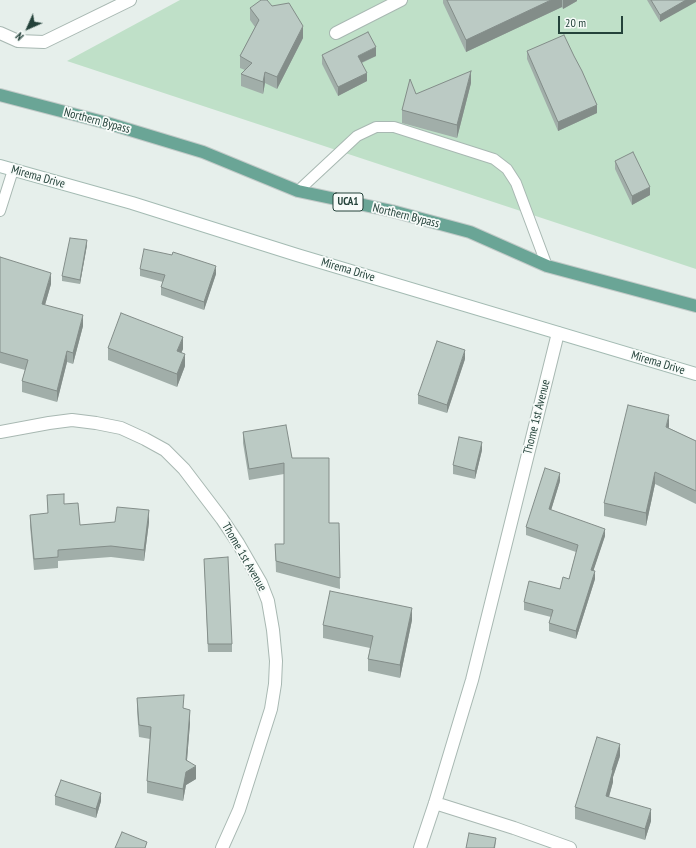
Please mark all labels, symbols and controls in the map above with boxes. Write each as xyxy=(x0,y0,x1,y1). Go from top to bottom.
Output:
north arrow xyxy=(8,8,48,48)
scale bar xyxy=(560,8,625,34)
text: 20 m xyxy=(565,15,586,30)
text: N xyxy=(12,29,27,44)
street label: Northern Bypass xyxy=(62,105,132,137)
street label: Mirema Drive xyxy=(9,162,67,192)
road number: UCA1 xyxy=(333,193,363,211)
street label: Northern Bypass xyxy=(371,201,441,231)
street label: Mirema Drive xyxy=(319,255,377,285)
street label: Mirema Drive xyxy=(629,348,687,378)
street label: Thome 1st Avenue xyxy=(521,378,553,456)
street label: Thome 1st Avenue xyxy=(219,520,269,594)

